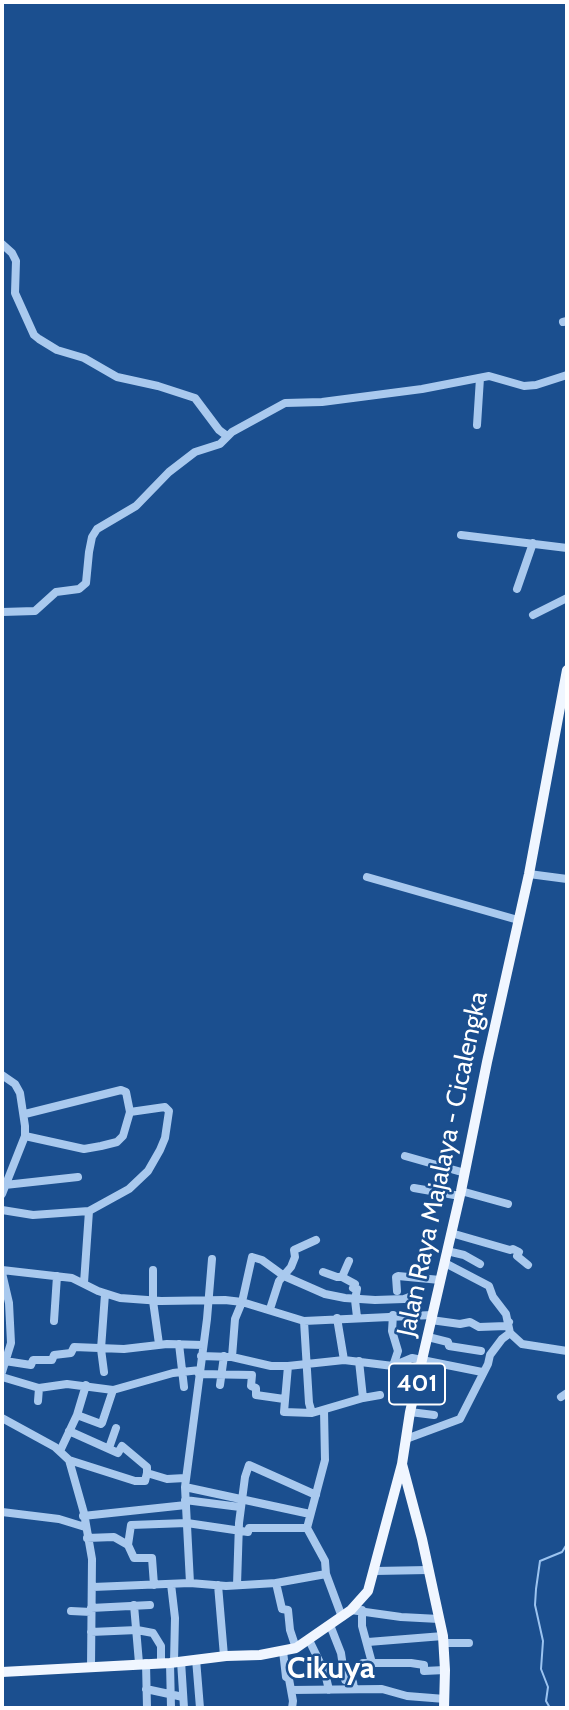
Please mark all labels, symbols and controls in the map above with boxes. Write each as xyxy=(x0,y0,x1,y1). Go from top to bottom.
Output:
street label: Jalan Raya Majalaya - Cicalengka xyxy=(391,989,495,1339)
road number: 401 xyxy=(389,1364,445,1404)
district label: Cikuya xyxy=(287,1651,375,1687)

